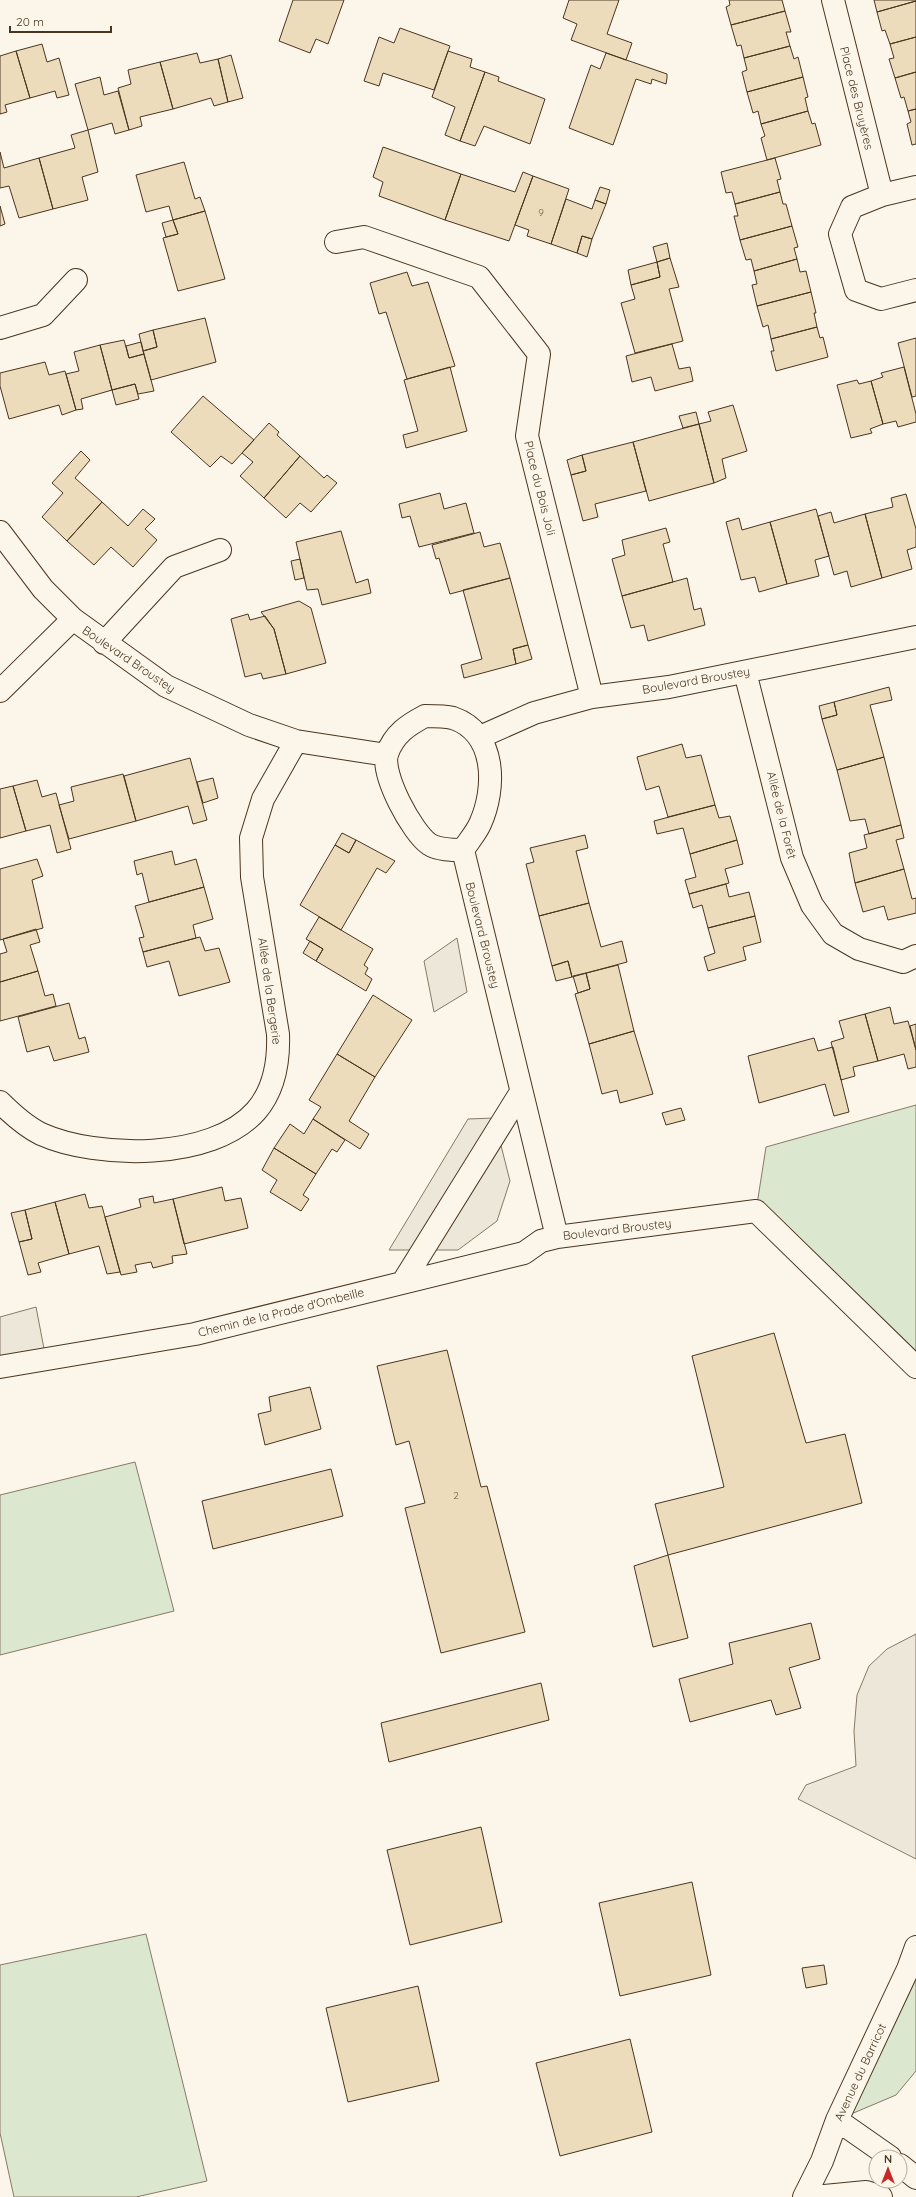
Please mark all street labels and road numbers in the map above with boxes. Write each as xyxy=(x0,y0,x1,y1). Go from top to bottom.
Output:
street label: Place des Bruyères xyxy=(837,45,877,152)
street label: Place du Bois Joli xyxy=(521,439,559,537)
street label: Boulevard Broustey xyxy=(80,622,178,696)
street label: Boulevard Broustey xyxy=(641,663,751,697)
street label: Allée de la Forêt xyxy=(764,770,800,860)
street label: Boulevard Broustey xyxy=(463,880,503,990)
street label: Allée de la Bergerie xyxy=(255,937,285,1046)
street label: Boulevard Broustey xyxy=(562,1215,672,1243)
street label: Chemin de la Prade d'Ombeille xyxy=(196,1284,366,1340)
street label: Avenue du Barricot xyxy=(831,2021,889,2123)

